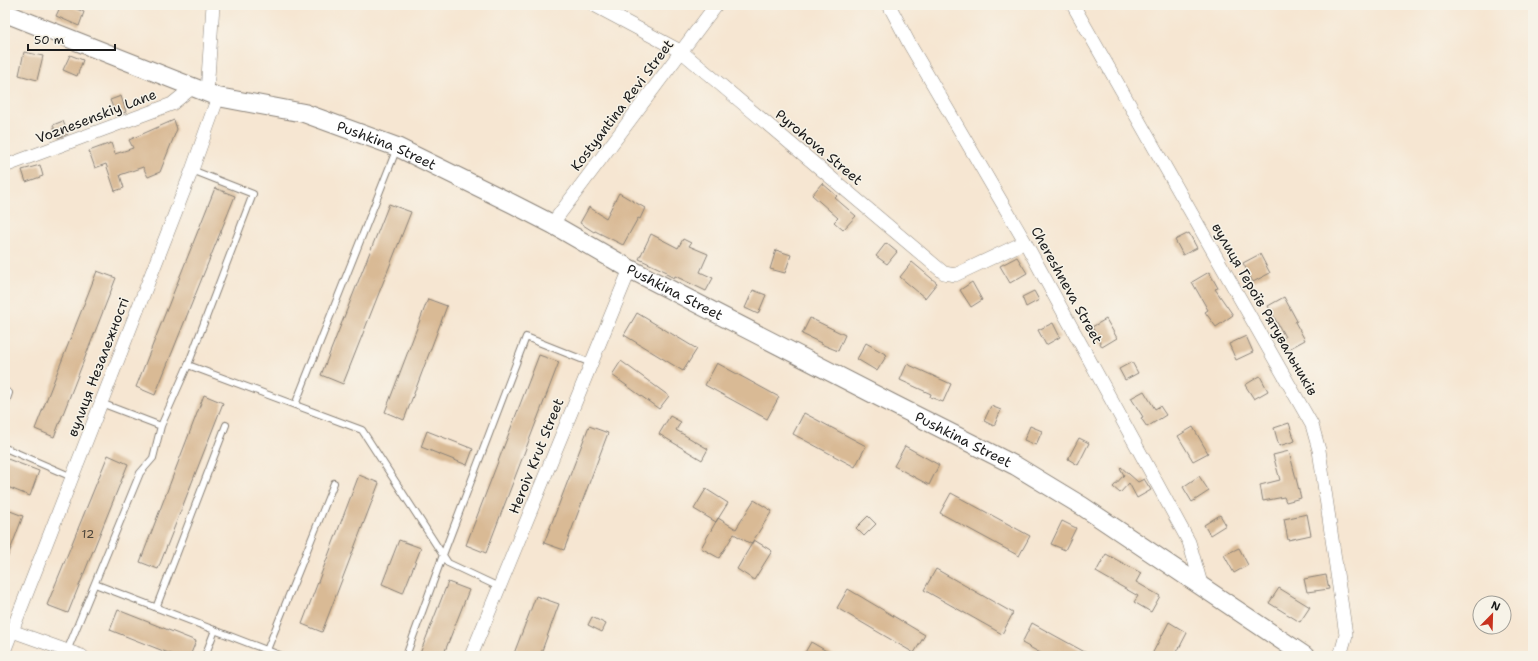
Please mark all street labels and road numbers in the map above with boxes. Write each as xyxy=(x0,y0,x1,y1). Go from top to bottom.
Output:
street label: Kostyantina Revi Street xyxy=(567,36,677,174)
street label: Voznesenskiy Lane xyxy=(33,85,159,147)
street label: Pyrohova Street xyxy=(772,105,866,189)
street label: Pushkina Street xyxy=(334,117,439,174)
street label: вулиця Героїв Рятувальників xyxy=(1208,219,1322,399)
street label: Chereshneva Street xyxy=(1027,223,1107,347)
street label: Pushkina Street xyxy=(624,260,726,324)
street label: вулиця Незалежності xyxy=(63,295,133,439)
street label: Heroiv Krut Street xyxy=(505,396,567,516)
street label: Pushkina Street xyxy=(912,408,1015,471)

